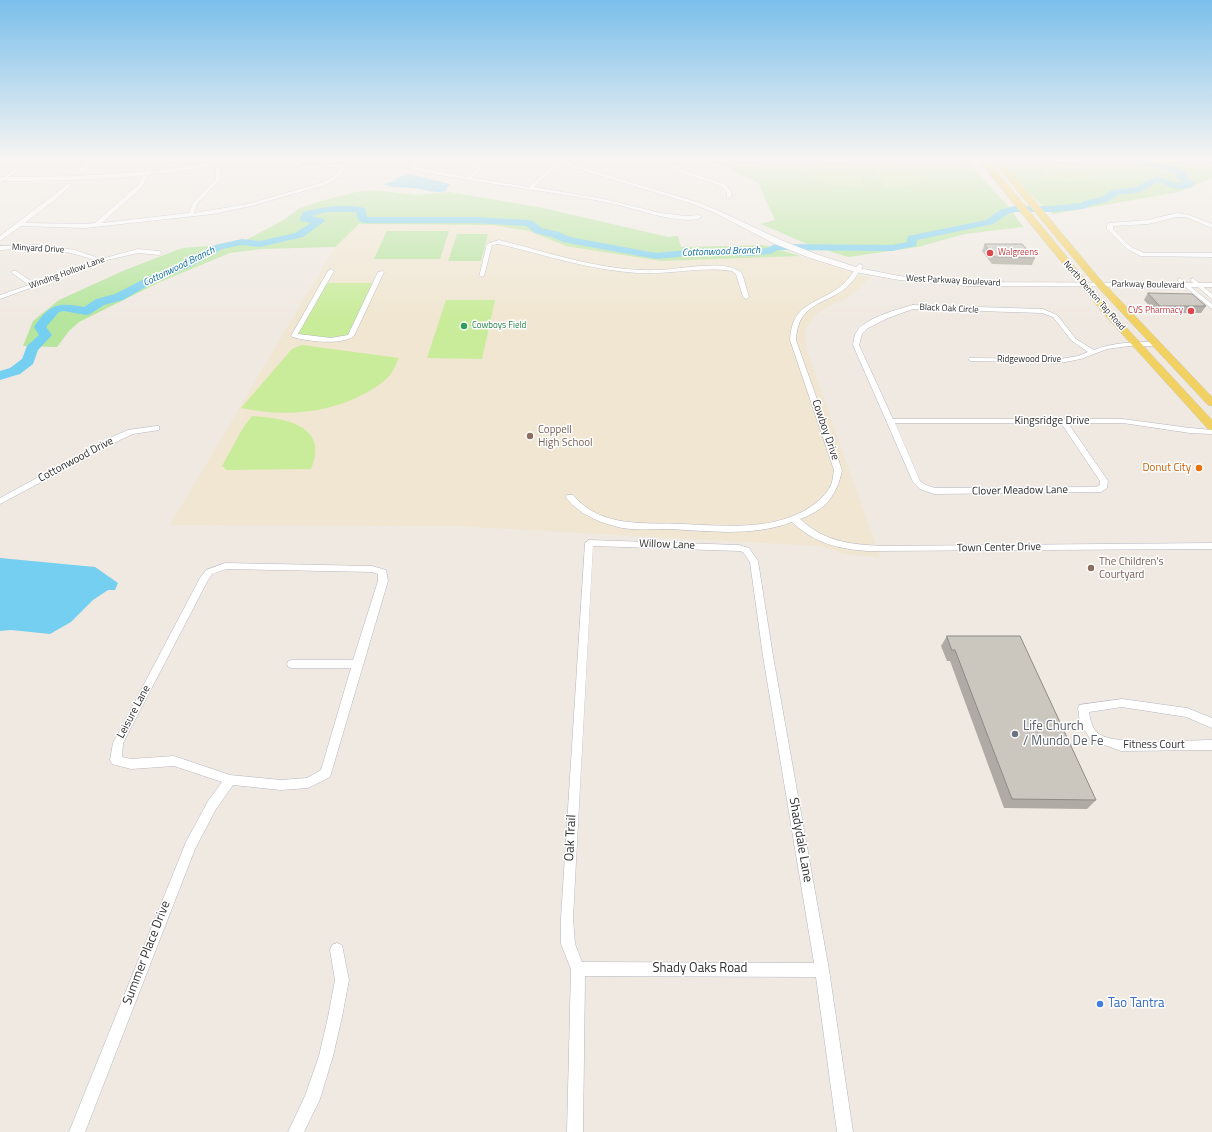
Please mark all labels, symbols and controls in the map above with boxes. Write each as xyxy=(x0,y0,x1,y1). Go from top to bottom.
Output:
street label: Minyard Drive xyxy=(12,242,64,256)
water label: Cottonwood Branch xyxy=(141,244,217,290)
water label: Cottonwood Branch xyxy=(682,245,760,259)
marker: Walgreens xyxy=(985,248,995,258)
place label: Walgreens xyxy=(998,248,1038,258)
street label: Winding Hollow Lane xyxy=(28,254,106,292)
street label: North Denton Tap Road xyxy=(1061,259,1127,333)
street label: West Parkway Boulevard xyxy=(905,273,1001,289)
street label: Parkway Boulevard xyxy=(1111,279,1185,291)
street label: Black Oak Circle xyxy=(919,302,979,316)
place label: CVS Pharmacy xyxy=(1128,306,1183,316)
marker: CVS Pharmacy xyxy=(1186,306,1196,316)
marker: Cowboys Field xyxy=(459,321,469,331)
place label: Cowboys Field xyxy=(472,321,526,331)
street label: Ridgewood Drive xyxy=(997,355,1061,365)
street label: Cowboy Drive xyxy=(808,398,842,462)
street label: Kingsridge Drive xyxy=(1014,414,1090,428)
place label: Coppell High School xyxy=(538,423,593,449)
marker: Coppell High School xyxy=(525,431,535,441)
street label: Cottonwood Drive xyxy=(36,435,116,485)
place label: Donut City xyxy=(1143,461,1191,475)
marker: Donut City xyxy=(1194,463,1204,473)
street label: Clover Meadow Lane xyxy=(972,484,1068,498)
street label: Willow Lane xyxy=(639,537,695,553)
street label: Town Center Drive xyxy=(957,541,1041,555)
place label: The Children's Courtyard xyxy=(1099,555,1164,581)
marker: The Children's Courtyard xyxy=(1086,563,1096,573)
street label: Leisure Lane xyxy=(115,683,153,741)
place label: Life Church / Mundo De Fe xyxy=(1023,719,1104,750)
marker: Life Church / Mundo De Fe xyxy=(1010,729,1020,739)
street label: Fitness Court xyxy=(1123,738,1185,752)
street label: Shadydale Lane xyxy=(785,796,815,884)
street label: Oak Trail xyxy=(562,814,580,862)
street label: Summer Place Drive xyxy=(120,899,174,1007)
street label: Shady Oaks Road xyxy=(653,961,747,977)
place label: Tao Tantra xyxy=(1108,996,1165,1012)
marker: Tao Tantra xyxy=(1095,999,1105,1009)

